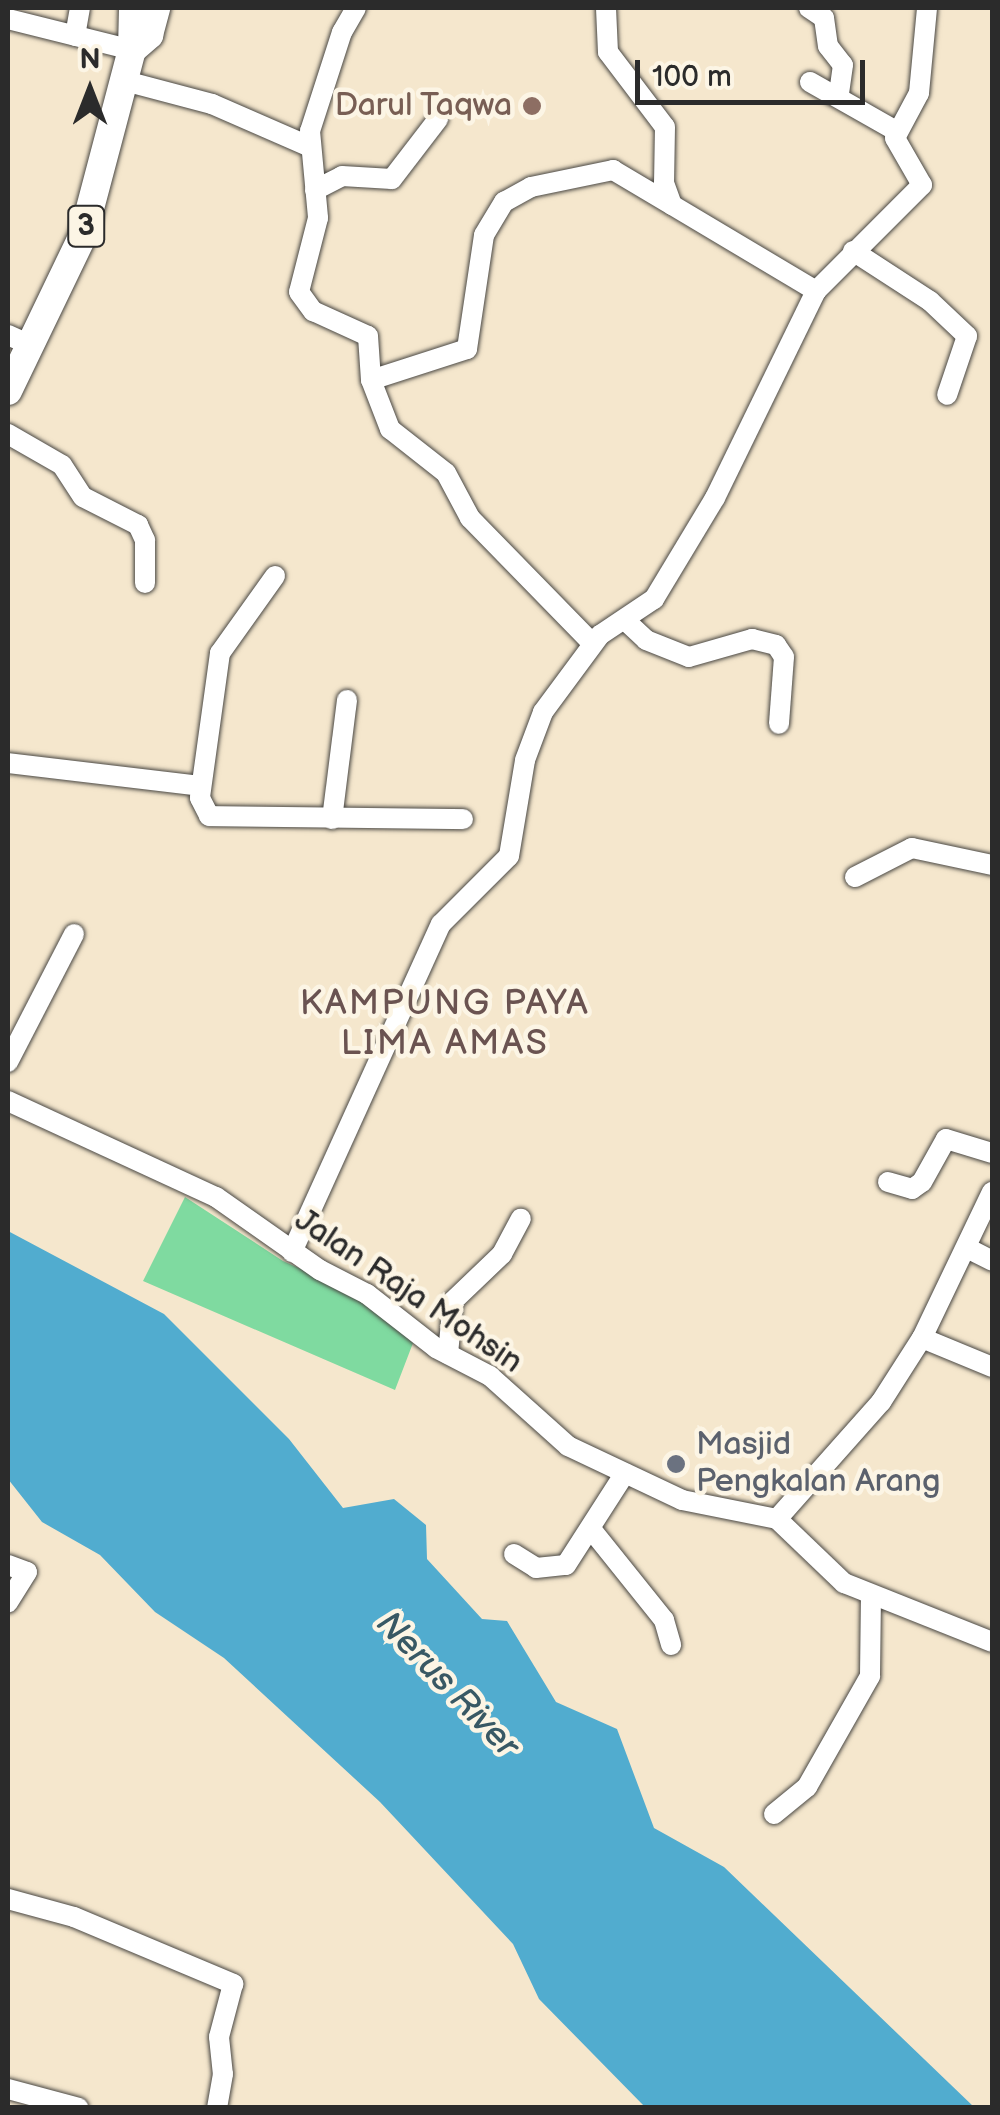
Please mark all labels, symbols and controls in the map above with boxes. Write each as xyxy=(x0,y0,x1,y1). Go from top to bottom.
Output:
north arrow xyxy=(40,40,140,140)
scale bar xyxy=(640,40,870,102)
text: N xyxy=(79,43,101,76)
text: 100 m xyxy=(652,59,732,95)
place label: Darul Taqwa xyxy=(334,87,512,125)
marker: Darul Taqwa xyxy=(521,95,543,117)
road number: 3 xyxy=(66,201,106,251)
district label: KAMPUNG PAYA LIMA AMAS xyxy=(300,983,590,1065)
street label: Jalan Raja Mohsin xyxy=(287,1202,529,1382)
place label: Masjid Pengkalan Arang xyxy=(696,1427,940,1502)
marker: Masjid Pengkalan Arang xyxy=(665,1453,687,1475)
water label: Nerus River xyxy=(367,1603,527,1767)

